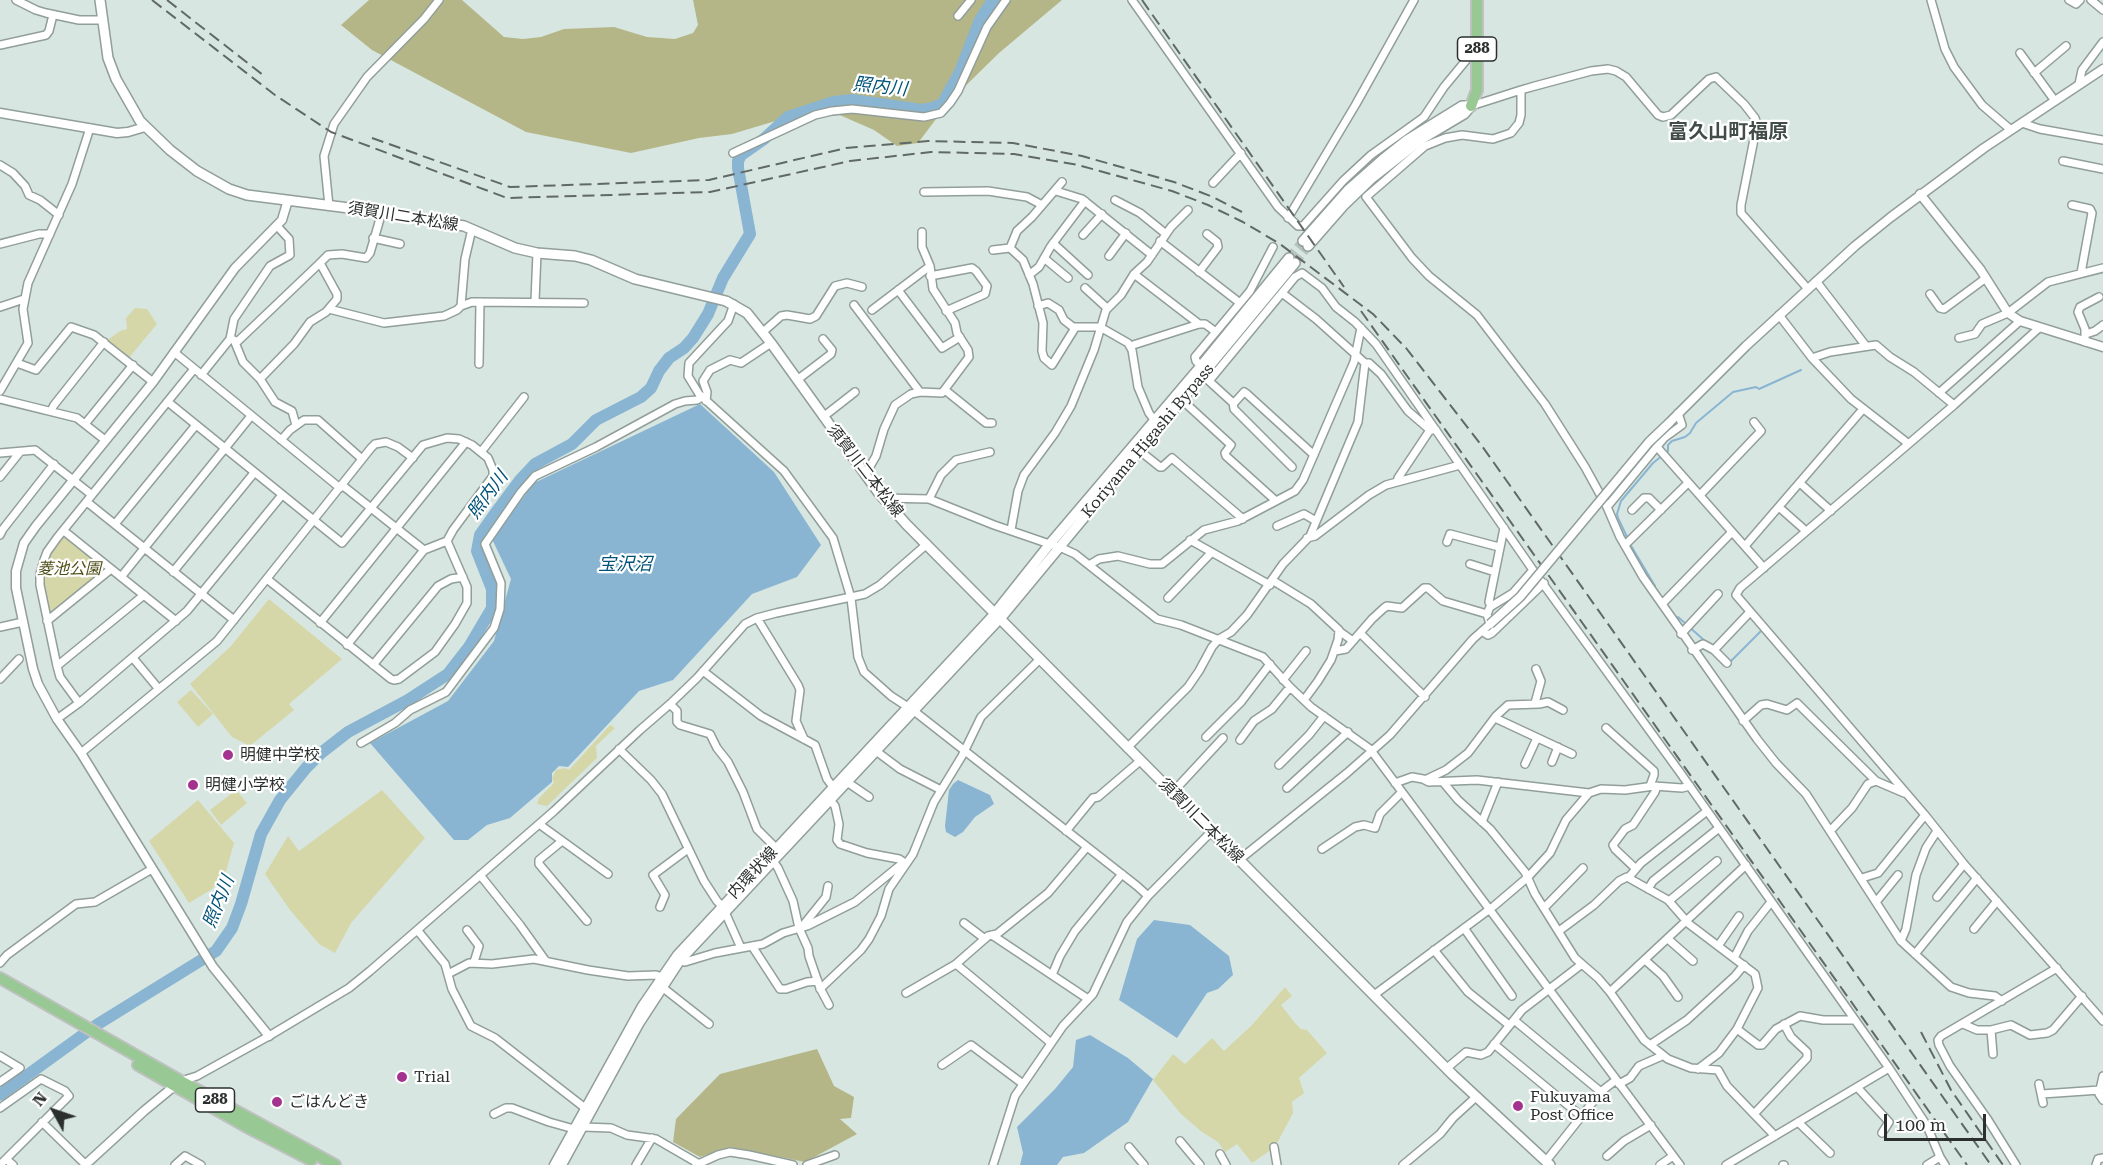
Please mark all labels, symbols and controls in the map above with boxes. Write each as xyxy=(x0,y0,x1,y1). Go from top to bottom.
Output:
road number: 288 xyxy=(1458,37,1496,61)
water label: 照内川 xyxy=(852,73,908,101)
district label: 富久山町福原 xyxy=(1668,120,1788,144)
street label: 須賀川二本松線 xyxy=(346,199,460,235)
street label: Koriyama Higashi Bypass xyxy=(1078,360,1218,522)
street label: 須賀川二本松線 xyxy=(823,421,907,521)
water label: 照内川 xyxy=(463,467,513,523)
water label: 宝沢沼 xyxy=(598,554,652,576)
park label: 菱池公園 xyxy=(37,559,101,579)
place label: 明健中学校 xyxy=(240,745,320,765)
marker: 明健中学校 xyxy=(221,748,235,762)
place label: 明健小学校 xyxy=(205,775,285,795)
street label: 須賀川二本松線 xyxy=(1155,775,1247,867)
marker: 明健小学校 xyxy=(186,778,200,792)
street label: 内環状線 xyxy=(724,843,782,903)
water label: 照内川 xyxy=(199,873,239,931)
place label: Trial xyxy=(414,1067,450,1087)
marker: Trial xyxy=(395,1070,409,1084)
north arrow xyxy=(24,1081,84,1141)
place label: Fukuyama Post Office xyxy=(1530,1087,1614,1125)
text: N xyxy=(29,1088,51,1110)
road number: 288 xyxy=(196,1088,234,1112)
place label: ごはんどき xyxy=(289,1092,369,1112)
marker: ごはんどき xyxy=(270,1095,284,1109)
marker: Fukuyama Post Office xyxy=(1511,1099,1525,1113)
scale bar xyxy=(1887,1102,1989,1140)
text: 100 m xyxy=(1895,1114,1946,1135)

